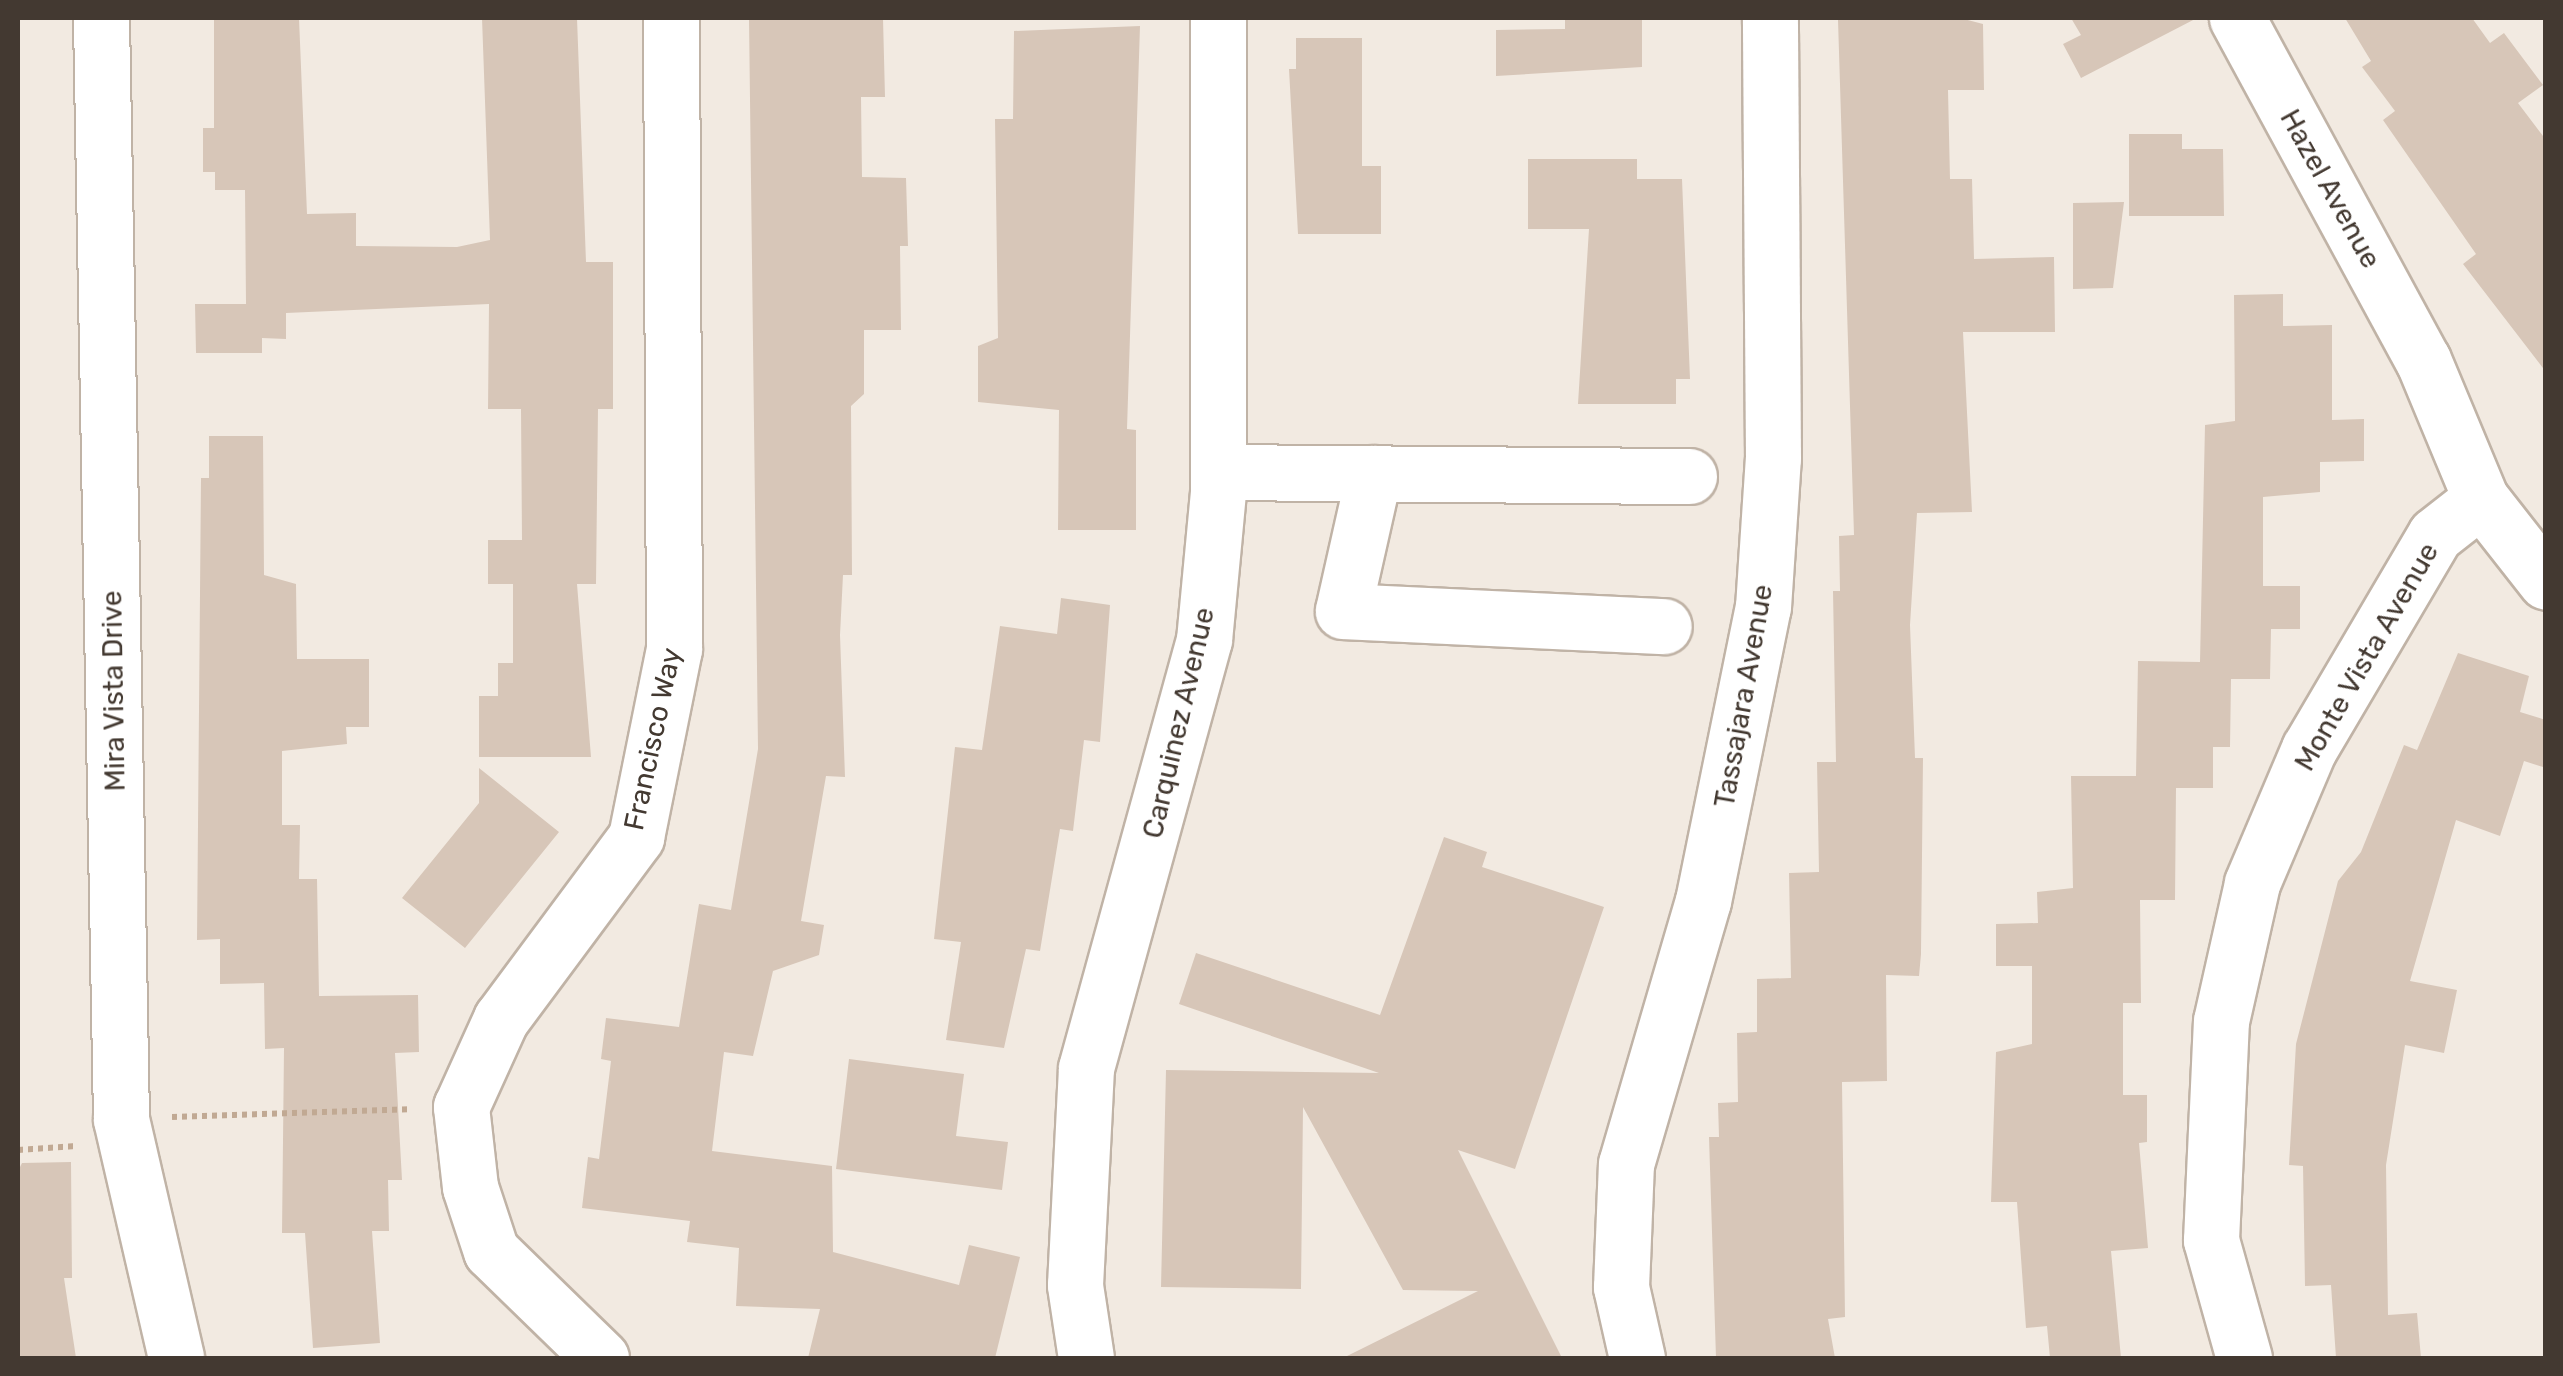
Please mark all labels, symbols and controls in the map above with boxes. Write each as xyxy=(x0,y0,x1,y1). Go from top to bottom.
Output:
street label: Hazel Avenue xyxy=(2272,103,2388,275)
street label: Monte Vista Avenue xyxy=(2288,536,2446,778)
street label: Tassajara Avenue xyxy=(1708,581,1780,811)
street label: Mira Vista Drive xyxy=(95,590,133,792)
street label: Carquinez Avenue xyxy=(1136,604,1222,842)
street label: Francisco Way xyxy=(617,644,689,834)

